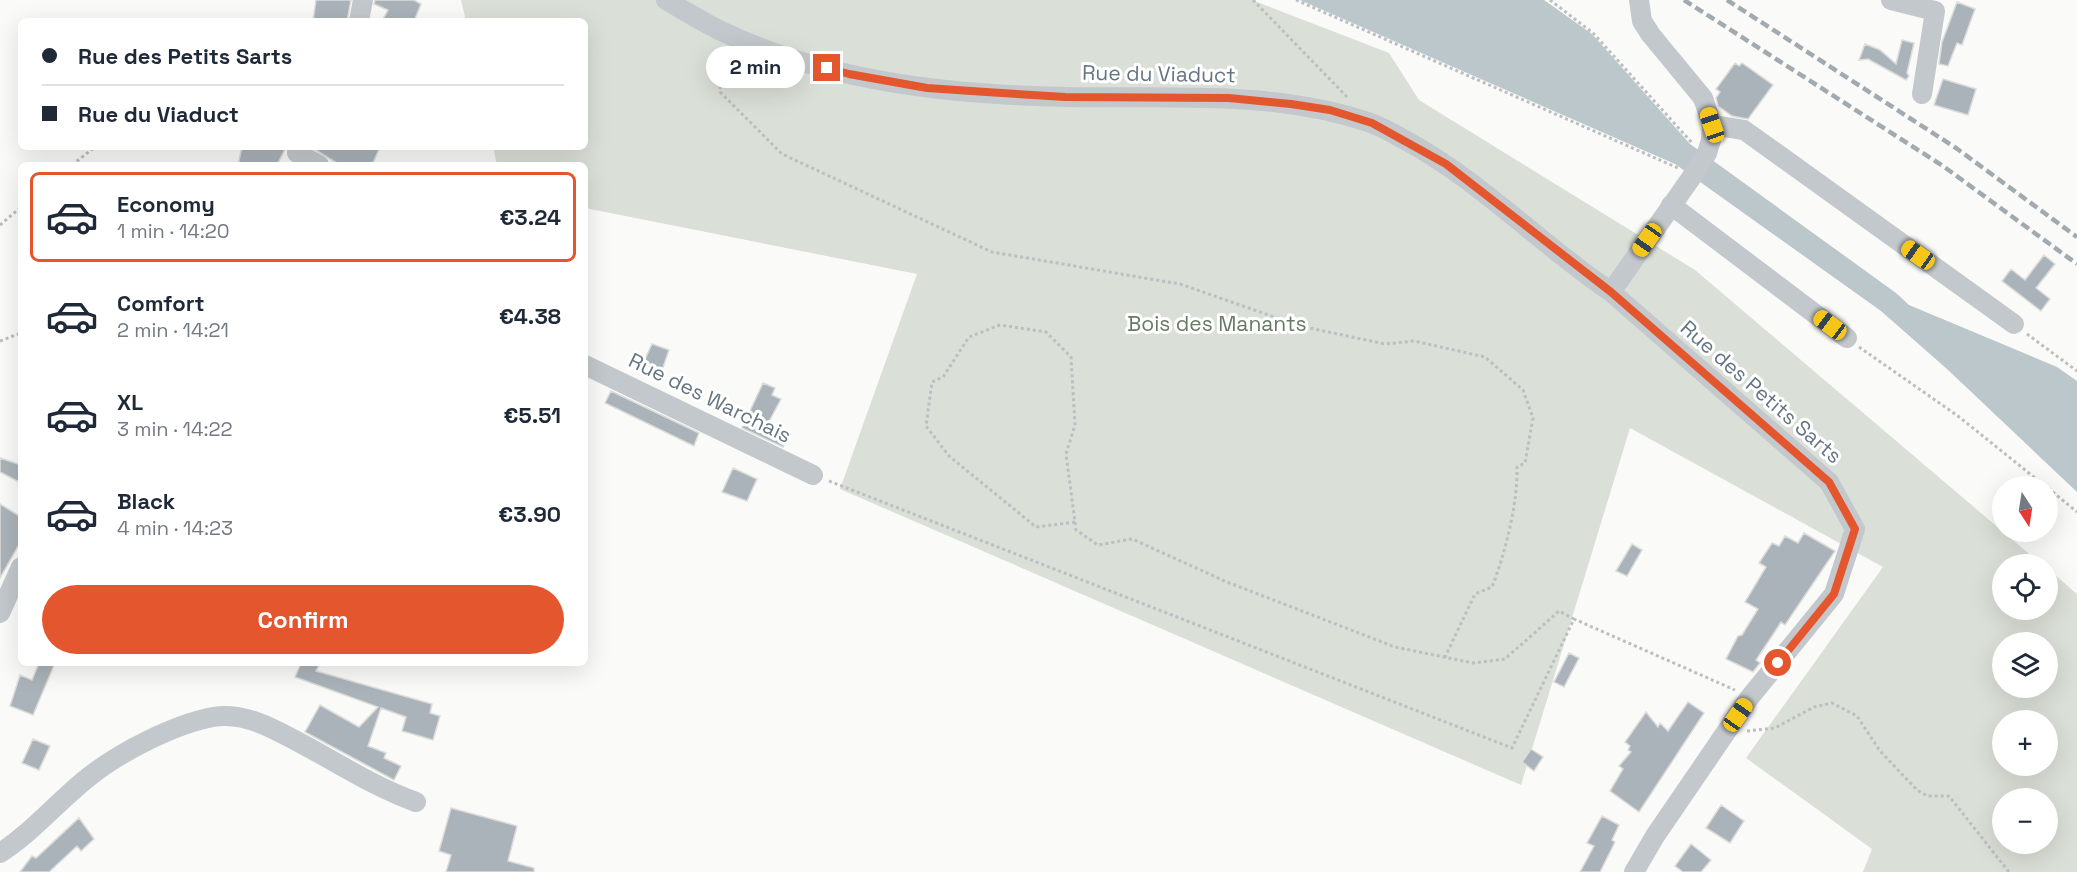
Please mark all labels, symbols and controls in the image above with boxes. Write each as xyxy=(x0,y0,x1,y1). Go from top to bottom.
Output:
text: Rue des Petits Sarts xyxy=(78,42,292,70)
callout: 2 min xyxy=(707,47,806,89)
text: 2 min xyxy=(730,54,781,80)
route end xyxy=(813,54,840,81)
street label: Rue du Viaduct xyxy=(1082,59,1236,88)
text: Rue du Viaduct xyxy=(78,100,239,128)
car xyxy=(1698,105,1726,145)
icon: car xyxy=(45,190,99,244)
text: Economy xyxy=(117,190,215,218)
text: €3.24 xyxy=(499,203,561,231)
text: 1 min · 14:20 xyxy=(117,218,230,244)
car xyxy=(1629,220,1665,260)
car xyxy=(1898,237,1938,273)
icon: car xyxy=(45,289,99,343)
text: Comfort xyxy=(117,289,205,317)
text: €4.38 xyxy=(499,302,561,330)
car xyxy=(1810,307,1850,343)
park label: Bois des Manants xyxy=(1127,310,1307,337)
street label: Rue des Petits Sarts xyxy=(1675,314,1848,469)
text: 2 min · 14:21 xyxy=(117,317,229,343)
street label: Rue des Warchais xyxy=(624,346,796,449)
icon: car xyxy=(45,388,99,442)
text: XL xyxy=(117,388,143,416)
text: €5.51 xyxy=(504,401,561,429)
text: 3 min · 14:22 xyxy=(117,416,233,442)
north arrow xyxy=(1992,476,2058,542)
map controls xyxy=(1992,476,2058,854)
icon: car xyxy=(45,487,99,541)
text: Black xyxy=(117,487,175,515)
text: €3.90 xyxy=(498,500,561,528)
text: 4 min · 14:23 xyxy=(117,515,233,541)
button: locate xyxy=(1992,554,2058,620)
button: Confirm xyxy=(42,585,564,654)
button: layers xyxy=(1992,632,2058,698)
route start xyxy=(1764,649,1791,676)
car xyxy=(1720,695,1756,735)
button: + xyxy=(1992,710,2058,776)
button: − xyxy=(1992,788,2058,854)

